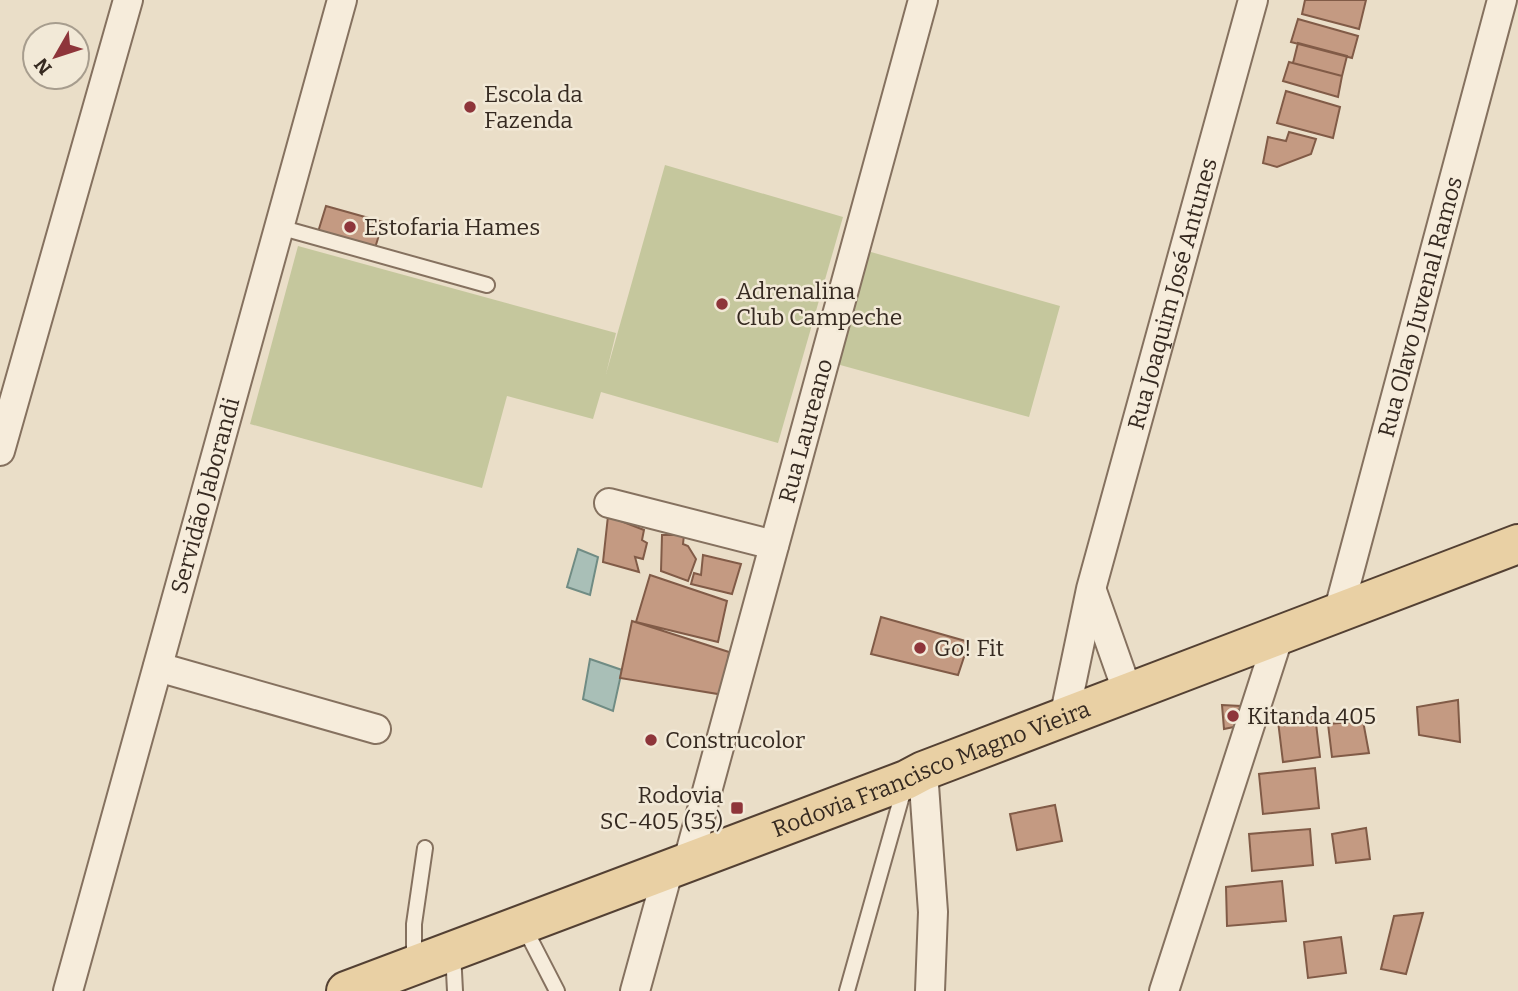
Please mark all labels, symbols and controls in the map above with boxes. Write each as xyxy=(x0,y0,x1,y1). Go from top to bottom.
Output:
north arrow xyxy=(21,21,91,91)
text: N xyxy=(29,53,57,79)
place label: Escola da Fazenda xyxy=(484,80,583,134)
marker: Escola da Fazenda xyxy=(462,99,478,115)
street label: Rua Joaquim José Antunes xyxy=(1122,155,1223,433)
street label: Rua Olavo Juvenal Ramos xyxy=(1372,173,1468,440)
place label: Estofaria Hames xyxy=(364,213,540,241)
marker: Estofaria Hames xyxy=(342,219,358,235)
place label: Adrenalina Club Campeche xyxy=(736,277,902,331)
marker: Adrenalina Club Campeche xyxy=(714,296,730,312)
street label: Rua Laureano xyxy=(772,356,838,506)
street label: Servidão Jaborandi xyxy=(165,394,245,597)
place label: Go! Fit xyxy=(934,634,1004,662)
marker: Go! Fit xyxy=(912,640,928,656)
street label: Rodovia Francisco Magno Vieira xyxy=(768,694,1094,843)
place label: Kitanda 405 xyxy=(1247,702,1376,730)
marker: Kitanda 405 xyxy=(1225,708,1241,724)
place label: Construcolor xyxy=(665,726,805,754)
marker: Construcolor xyxy=(643,732,659,748)
place label: Rodovia SC-405 (35) xyxy=(600,781,723,835)
marker: Rodovia SC-405 (35) xyxy=(729,800,745,816)

